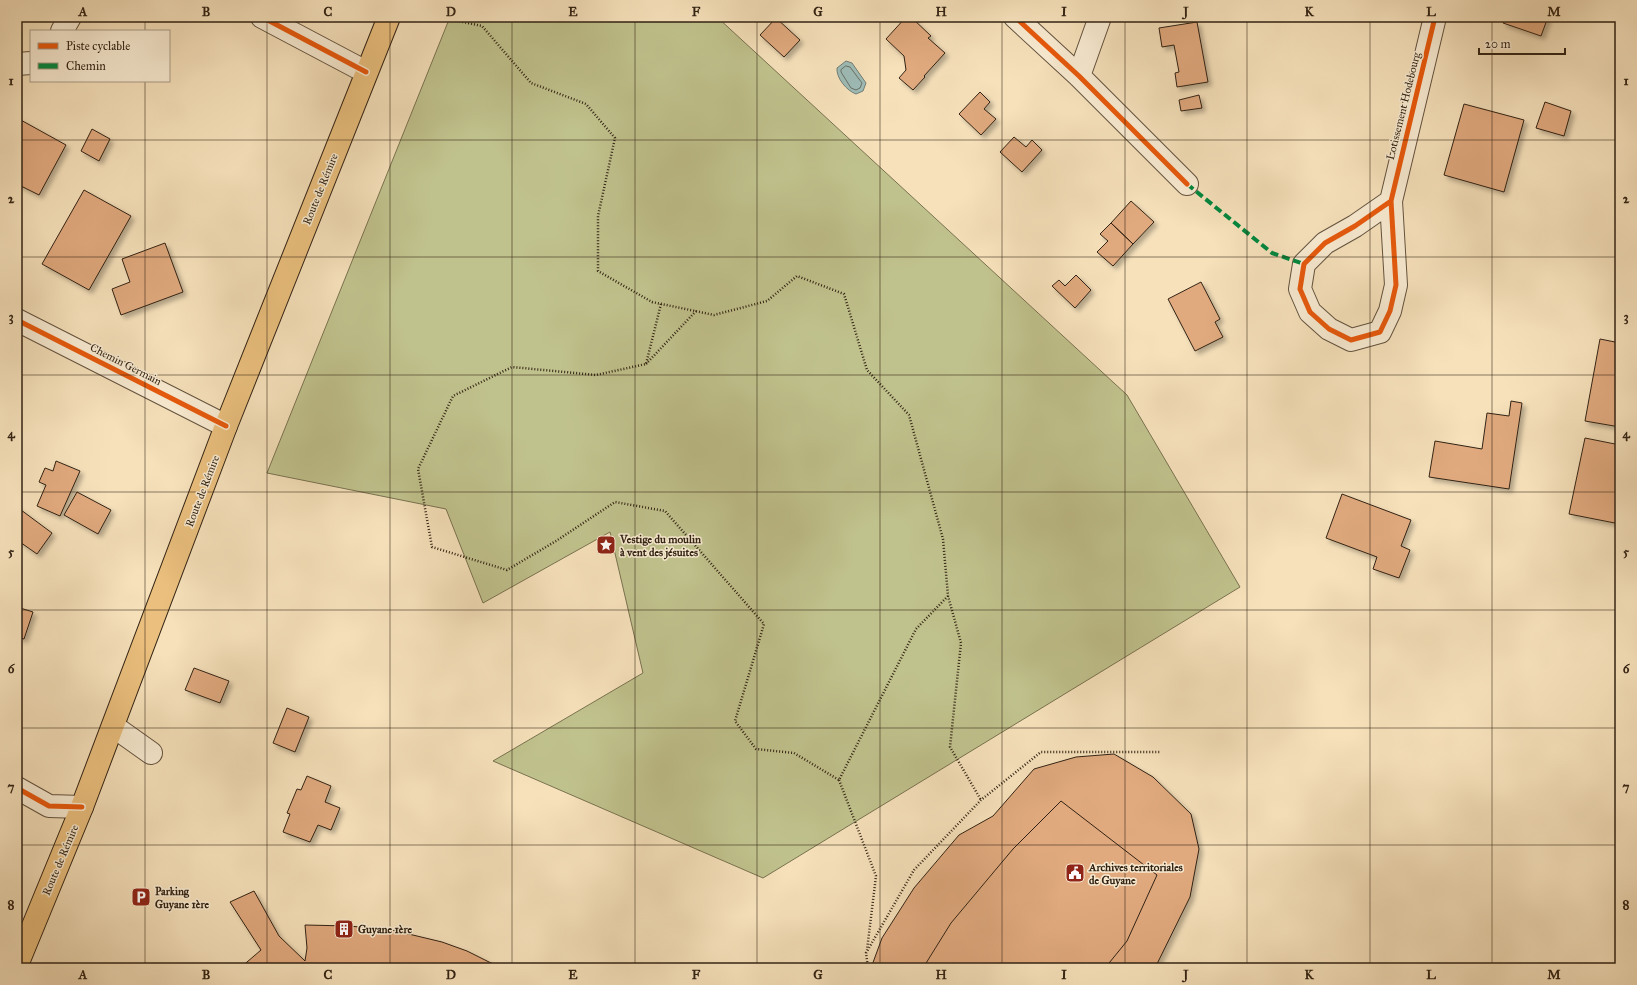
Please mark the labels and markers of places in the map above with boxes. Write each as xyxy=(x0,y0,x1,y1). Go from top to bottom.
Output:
place label: Vestige du moulin à vent des jésuites xyxy=(619,533,701,560)
place icon: Vestige du moulin à vent des jésuites xyxy=(595,534,617,556)
place label: Archives territoriales de Guyane xyxy=(1088,861,1183,888)
public building icon: Archives territoriales de Guyane xyxy=(1064,862,1086,884)
place label: Parking Guyane 1ère xyxy=(155,885,209,912)
parking icon: Parking Guyane 1ère xyxy=(130,886,152,908)
building icon: Guyane 1ère xyxy=(333,918,355,940)
place label: Guyane 1ère xyxy=(358,923,412,937)

